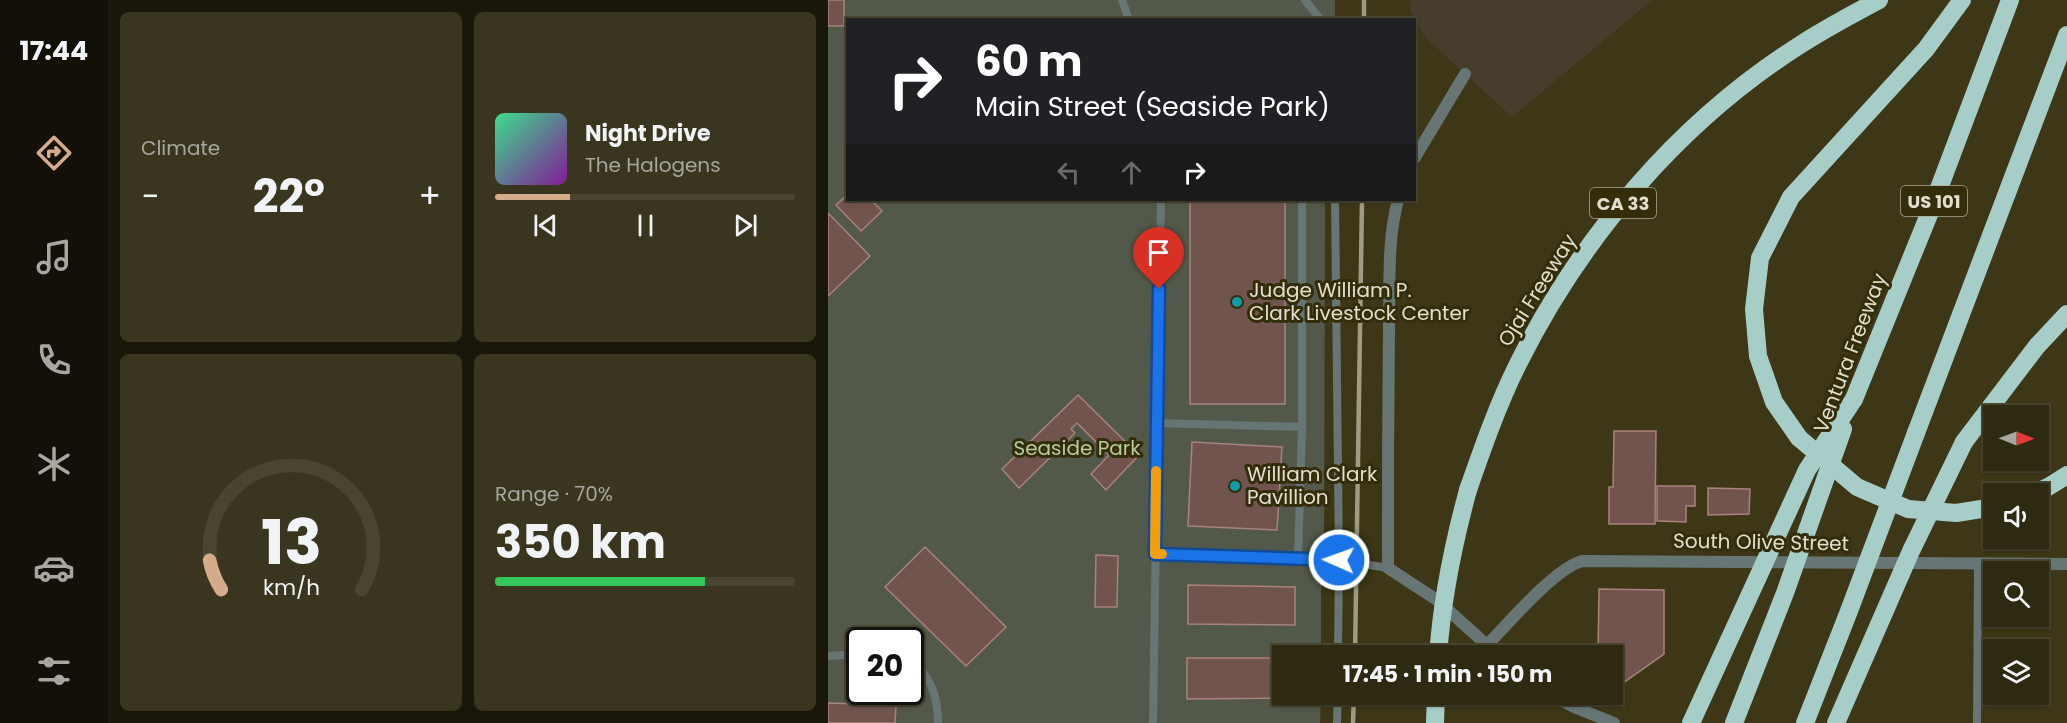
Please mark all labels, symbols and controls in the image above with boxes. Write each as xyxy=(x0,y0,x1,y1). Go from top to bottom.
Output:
text: 17:44 xyxy=(20,32,88,69)
text: 60 m xyxy=(975,32,1083,91)
icon: right xyxy=(876,42,954,120)
text: Main Street (Seaside Park) xyxy=(975,88,1330,125)
text: Night Drive xyxy=(585,118,711,149)
icon: directions xyxy=(33,132,75,174)
text: Climate xyxy=(141,134,220,162)
text: The Halogens xyxy=(585,151,721,179)
icon: left xyxy=(1052,156,1085,189)
icon: ahead xyxy=(1115,156,1148,189)
icon: right xyxy=(1178,156,1211,189)
text: 22° xyxy=(253,165,325,228)
text: − xyxy=(141,173,159,220)
text: + xyxy=(418,173,441,220)
road number: US 101 xyxy=(1901,186,1967,216)
road number: CA 33 xyxy=(1590,188,1656,218)
icon: previous xyxy=(529,209,562,242)
icon: pause xyxy=(629,209,662,242)
icon: next xyxy=(729,209,762,242)
pin xyxy=(1133,227,1184,289)
street label: Ojai Freeway xyxy=(1491,228,1583,352)
icon: music xyxy=(33,236,75,278)
icon: arrive xyxy=(1142,236,1175,269)
street label: Ventura Freeway xyxy=(1807,269,1893,437)
place label: Judge William P. Clark Livestock Center xyxy=(1249,276,1469,327)
marker: Judge William P. Clark Livestock Center xyxy=(1230,295,1244,309)
icon: phone xyxy=(33,339,75,381)
north arrow xyxy=(1983,405,2049,471)
map controls xyxy=(1983,405,2049,705)
park label: Seaside Park xyxy=(1013,434,1141,462)
icon: climate xyxy=(33,443,75,485)
place label: William Clark Pavillion xyxy=(1247,460,1378,511)
marker: William Clark Pavillion xyxy=(1228,479,1242,493)
text: Range · 70% xyxy=(495,480,613,508)
button: sound xyxy=(1983,483,2049,549)
text: 13 xyxy=(260,498,322,586)
text: 350 km xyxy=(495,511,666,574)
street label: South Olive Street xyxy=(1673,526,1849,558)
position arrow xyxy=(1307,528,1371,592)
icon: car xyxy=(33,547,75,589)
button: search xyxy=(1983,561,2049,627)
text: km/h xyxy=(262,572,320,603)
speed limit sign: 20 xyxy=(846,627,924,705)
button: layers xyxy=(1983,639,2049,705)
icon: filters xyxy=(33,650,75,692)
text: 17:45 · 1 min · 150 m xyxy=(1343,659,1552,690)

